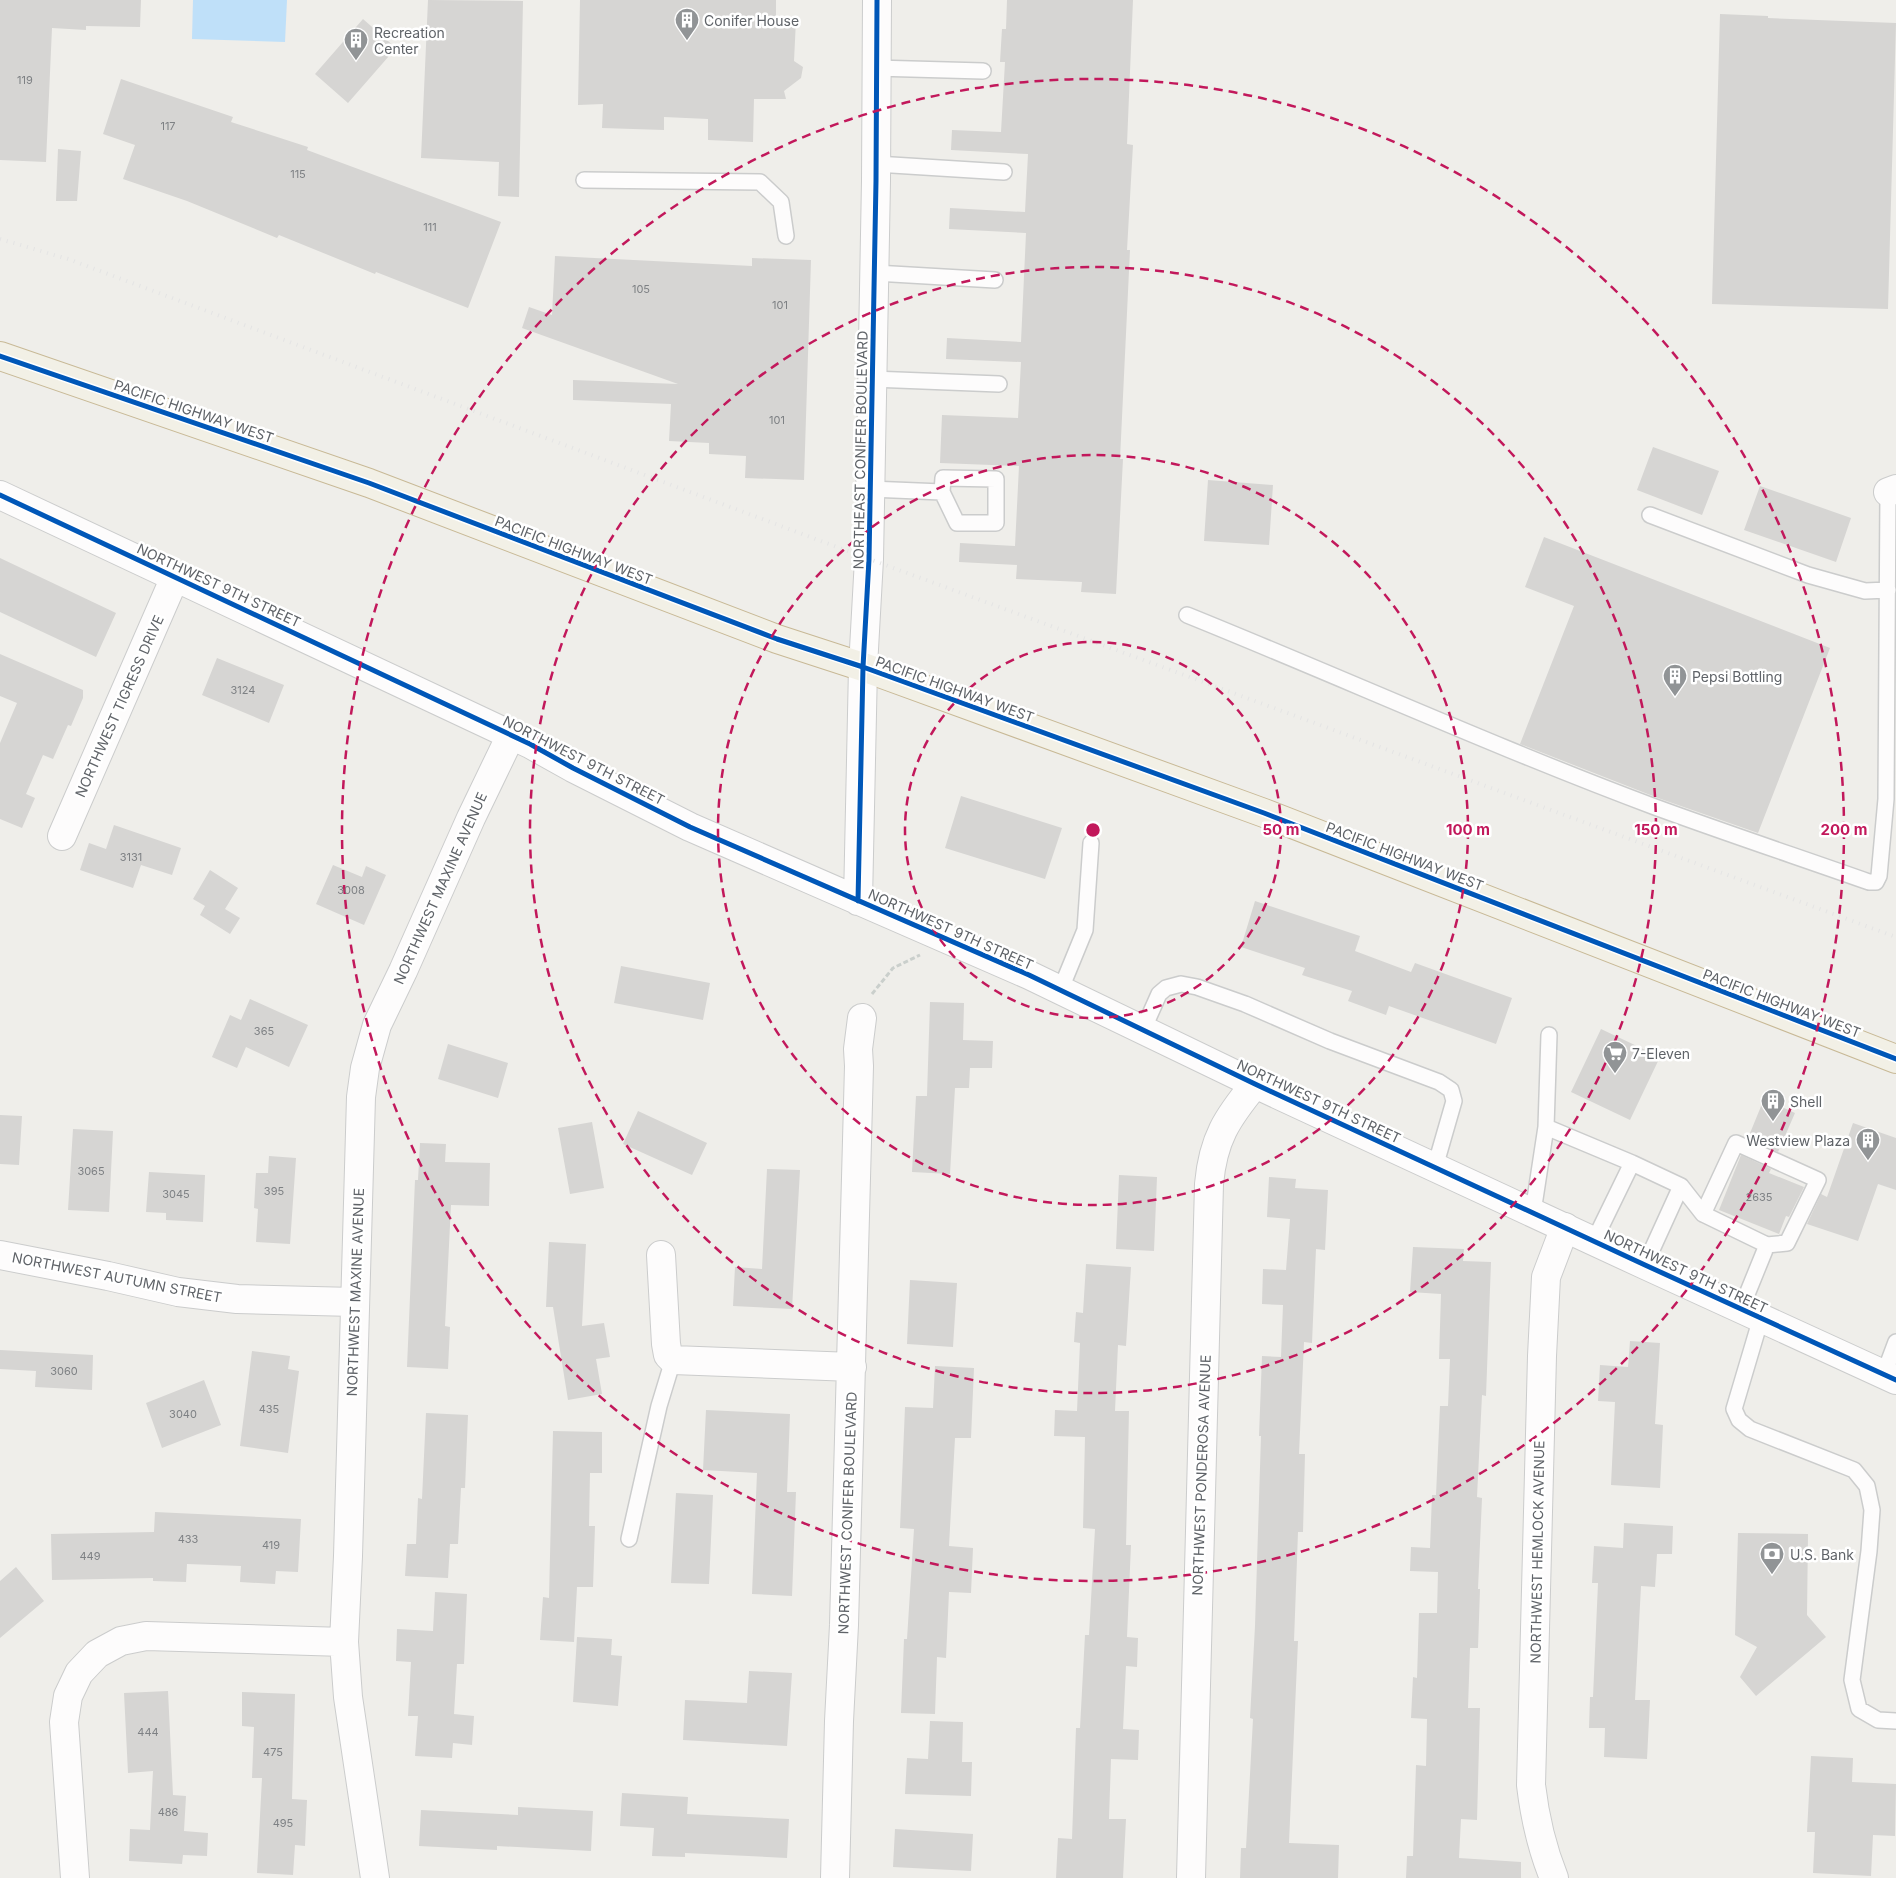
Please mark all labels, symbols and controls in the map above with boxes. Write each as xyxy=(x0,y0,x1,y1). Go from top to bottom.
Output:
building icon: Conifer House xyxy=(674,7,700,41)
place label: Conifer House xyxy=(704,12,799,29)
place label: Recreation Center xyxy=(374,24,445,57)
building icon: Recreation Center xyxy=(343,27,369,61)
house number: 119 xyxy=(17,73,33,87)
house number: 117 xyxy=(160,119,176,133)
house number: 115 xyxy=(290,167,306,181)
house number: 111 xyxy=(423,220,437,234)
house number: 105 xyxy=(632,282,650,296)
house number: 101 xyxy=(772,298,788,312)
street label: NORTHEAST CONIFER BOULEVARD xyxy=(849,331,871,569)
street label: PACIFIC HIGHWAY WEST xyxy=(112,376,276,446)
house number: 101 xyxy=(769,413,785,427)
street label: PACIFIC HIGHWAY WEST xyxy=(493,512,655,588)
street label: NORTHWEST 9TH STREET xyxy=(134,540,304,630)
street label: NORTHWEST TIGRESS DRIVE xyxy=(71,612,167,800)
street label: PACIFIC HIGHWAY WEST xyxy=(873,652,1037,726)
building icon: Pepsi Bottling xyxy=(1662,663,1688,697)
place label: Pepsi Bottling xyxy=(1692,668,1782,685)
house number: 3124 xyxy=(231,683,255,697)
street label: NORTHWEST 9TH STREET xyxy=(500,712,668,808)
street label: NORTHWEST MAXINE AVENUE xyxy=(390,789,490,987)
street label: PACIFIC HIGHWAY WEST xyxy=(1324,818,1486,894)
text: 50 m xyxy=(1263,820,1299,839)
text: 100 m xyxy=(1446,820,1490,839)
text: 150 m xyxy=(1634,820,1678,839)
text: 200 m xyxy=(1821,820,1867,839)
centre of rings xyxy=(1084,821,1102,839)
house number: 3131 xyxy=(120,850,142,864)
house number: 3008 xyxy=(337,883,365,897)
street label: NORTHWEST 9TH STREET xyxy=(866,885,1036,973)
street label: PACIFIC HIGHWAY WEST xyxy=(1701,965,1863,1041)
house number: 365 xyxy=(254,1024,274,1038)
supermarket icon: 7-Eleven xyxy=(1602,1040,1628,1074)
place label: 7-Eleven xyxy=(1632,1045,1690,1062)
street label: NORTHWEST 9TH STREET xyxy=(1234,1056,1404,1146)
building icon: Shell xyxy=(1760,1088,1786,1122)
place label: Shell xyxy=(1790,1093,1822,1110)
building icon: Westview Plaza xyxy=(1855,1127,1881,1161)
place label: Westview Plaza xyxy=(1746,1132,1850,1149)
house number: 3065 xyxy=(77,1164,105,1178)
house number: 395 xyxy=(264,1184,284,1198)
house number: 3045 xyxy=(162,1187,190,1201)
street label: NORTHWEST MAXINE AVENUE xyxy=(343,1187,367,1397)
house number: 2635 xyxy=(1745,1190,1773,1204)
street label: NORTHWEST 9TH STREET xyxy=(1601,1226,1771,1316)
street label: NORTHWEST AUTUMN STREET xyxy=(11,1248,223,1306)
street label: NORTHWEST PONDEROSA AVENUE xyxy=(1188,1354,1214,1596)
house number: 3060 xyxy=(50,1364,78,1378)
street label: NORTHWEST CONIFER BOULEVARD xyxy=(834,1391,860,1635)
house number: 435 xyxy=(259,1402,280,1416)
house number: 3040 xyxy=(169,1407,197,1421)
street label: NORTHWEST HEMLOCK AVENUE xyxy=(1527,1440,1547,1664)
house number: 433 xyxy=(178,1532,199,1546)
house number: 419 xyxy=(262,1538,280,1552)
bank icon: U.S. Bank xyxy=(1759,1541,1785,1575)
place label: U.S. Bank xyxy=(1790,1546,1854,1563)
house number: 449 xyxy=(79,1549,101,1563)
house number: 444 xyxy=(137,1725,159,1739)
house number: 475 xyxy=(263,1745,283,1759)
house number: 486 xyxy=(158,1805,179,1819)
house number: 495 xyxy=(273,1816,294,1830)

